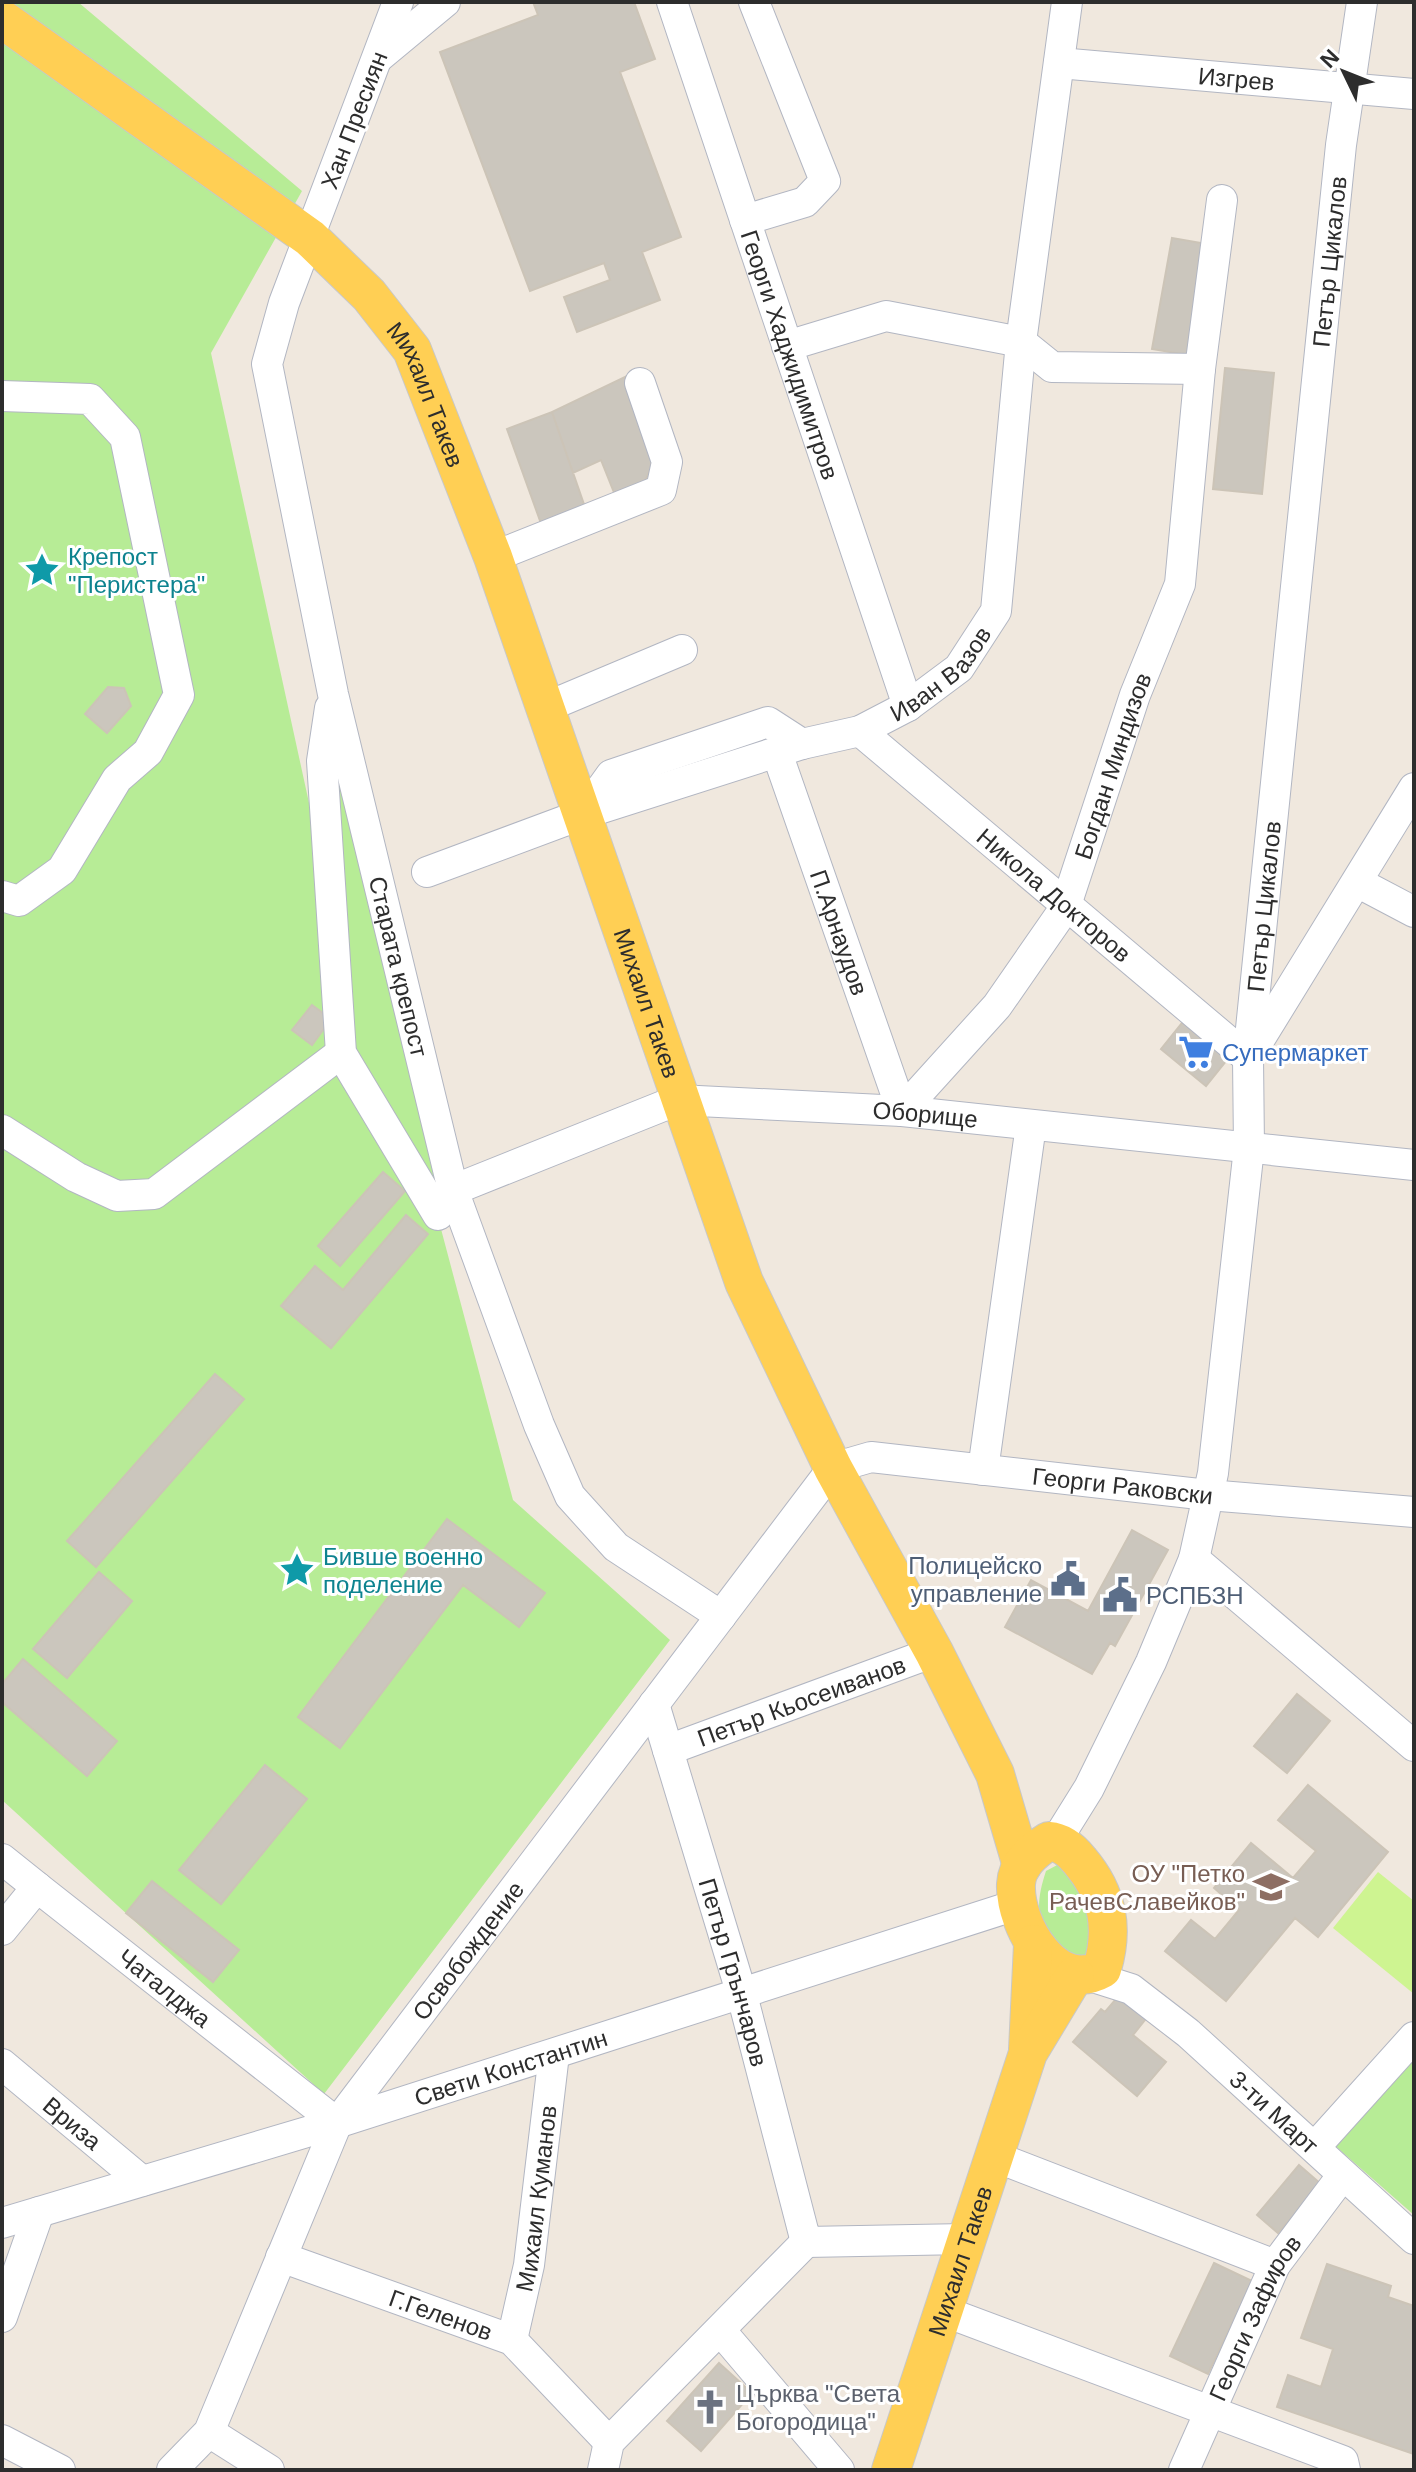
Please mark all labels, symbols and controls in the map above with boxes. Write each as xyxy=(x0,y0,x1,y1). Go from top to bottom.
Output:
north arrow xyxy=(1304,32,1384,112)
text: N xyxy=(1315,44,1344,73)
street label: Хан Пресиян xyxy=(315,48,393,192)
street label: Изгрев xyxy=(1197,62,1276,95)
street label: Петър Цикалов xyxy=(1307,175,1351,348)
street label: Георги Хаджидимитров xyxy=(736,227,845,483)
street label: Михаил Такев xyxy=(382,316,470,471)
place label: Крепост "Перистера" xyxy=(68,543,205,598)
place icon: Крепост "Перистера" xyxy=(23,551,61,589)
street label: Иван Вазов xyxy=(885,621,996,726)
street label: Богдан Миндизов xyxy=(1069,668,1156,862)
street label: Петър Цикалов xyxy=(1241,820,1286,993)
street label: Никола Докторов xyxy=(972,822,1137,967)
street label: П.Арнаудов xyxy=(805,866,874,999)
street label: Старата крепост xyxy=(364,873,434,1059)
street label: Михаил Такев xyxy=(609,925,686,1081)
supermarket icon: Супермаркет xyxy=(1177,1033,1215,1071)
place label: Супермаркет xyxy=(1222,1039,1369,1066)
street label: Оборище xyxy=(872,1096,979,1132)
street label: Георги Раковски xyxy=(1031,1462,1214,1509)
place label: Бивше военно поделение xyxy=(323,1543,483,1598)
place icon: Бивше военно поделение xyxy=(278,1551,316,1589)
place label: Полицейско управление xyxy=(908,1552,1042,1607)
public building icon: Полицейско управление xyxy=(1049,1560,1087,1598)
public building icon: РСПБЗН xyxy=(1101,1576,1139,1614)
place label: РСПБЗН xyxy=(1146,1582,1244,1609)
street label: Петър Кьосеиванов xyxy=(694,1650,909,1752)
place label: ОУ "Петко РачевСлавейков" xyxy=(1049,1860,1245,1915)
school or university icon: ОУ "Петко РачевСлавейков" xyxy=(1252,1868,1290,1906)
street label: Петър Грънчаров xyxy=(694,1875,773,2069)
street label: Освобождение xyxy=(407,1876,529,2025)
street label: Чаталджа xyxy=(113,1943,217,2033)
street label: Свети Константин xyxy=(411,2024,611,2111)
street label: 3-ти Март xyxy=(1225,2065,1324,2159)
street label: Вриза xyxy=(38,2091,108,2155)
street label: Михаил Куманов xyxy=(510,2104,561,2294)
street label: Михаил Такев xyxy=(922,2182,997,2340)
street label: Георги Зафиров xyxy=(1203,2230,1306,2405)
street label: Г.Геленов xyxy=(386,2284,496,2345)
place label: Църква "Света Богородица" xyxy=(736,2380,901,2435)
church icon: Църква "Света Богородица" xyxy=(691,2388,729,2426)

